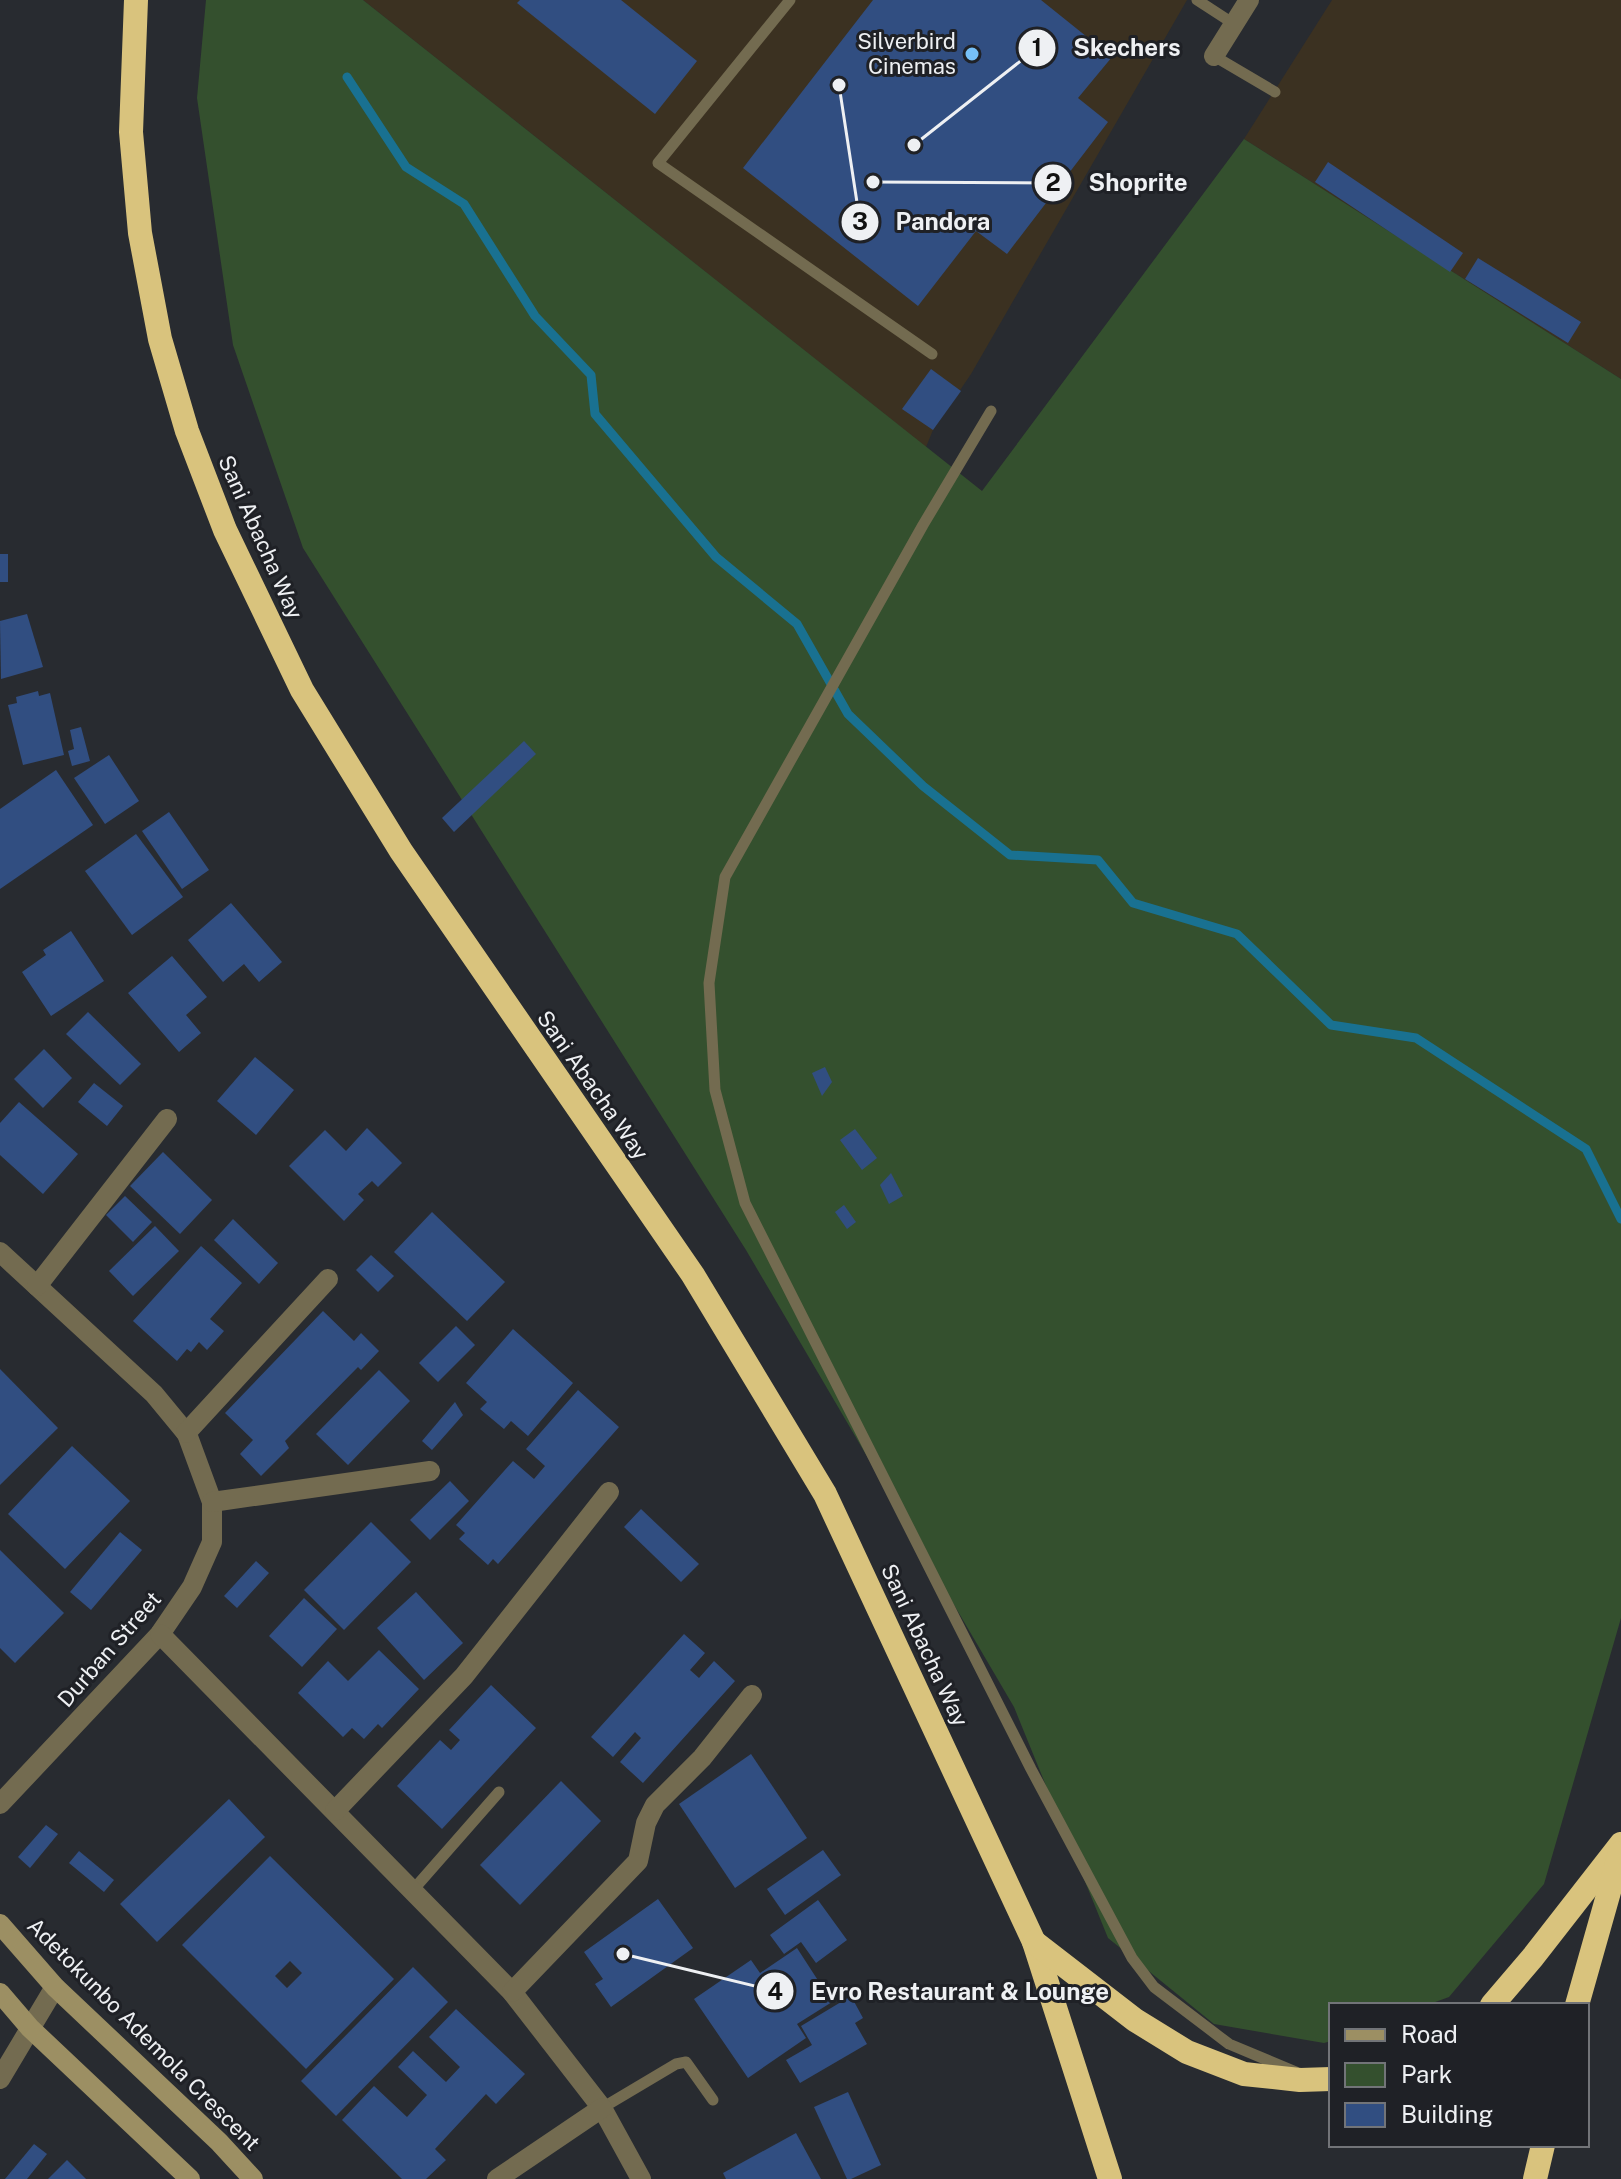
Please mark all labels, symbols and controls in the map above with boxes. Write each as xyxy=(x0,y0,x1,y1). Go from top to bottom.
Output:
callout: Skechers xyxy=(1017,24,1197,72)
place label: Silverbird Cinemas xyxy=(857,28,956,79)
text: 1 xyxy=(1032,33,1042,61)
text: Skechers xyxy=(1073,33,1181,61)
marker: Silverbird Cinemas xyxy=(963,45,981,63)
callout: Shoprite xyxy=(1033,159,1204,207)
text: 2 xyxy=(1045,168,1061,196)
text: Shoprite xyxy=(1089,168,1187,196)
callout: Pandora xyxy=(840,198,1007,246)
text: 3 xyxy=(852,207,868,235)
text: Pandora xyxy=(896,207,990,235)
street label: Sani Abacha Way xyxy=(213,451,309,623)
street label: Sani Abacha Way xyxy=(532,1005,654,1165)
street label: Sani Abacha Way xyxy=(876,1560,974,1731)
street label: Durban Street xyxy=(52,1586,166,1712)
street label: Adetokunbo Ademola Crescent xyxy=(22,1912,266,2156)
callout: Evro Restaurant & Lounge xyxy=(755,1967,1125,2015)
text: 4 xyxy=(767,1977,783,2005)
text: Evro Restaurant & Lounge xyxy=(811,1977,1109,2005)
legend xyxy=(1329,2003,1589,2147)
text: Road xyxy=(1401,2020,1458,2048)
text: Park xyxy=(1401,2060,1452,2088)
text: Building xyxy=(1401,2100,1493,2128)

